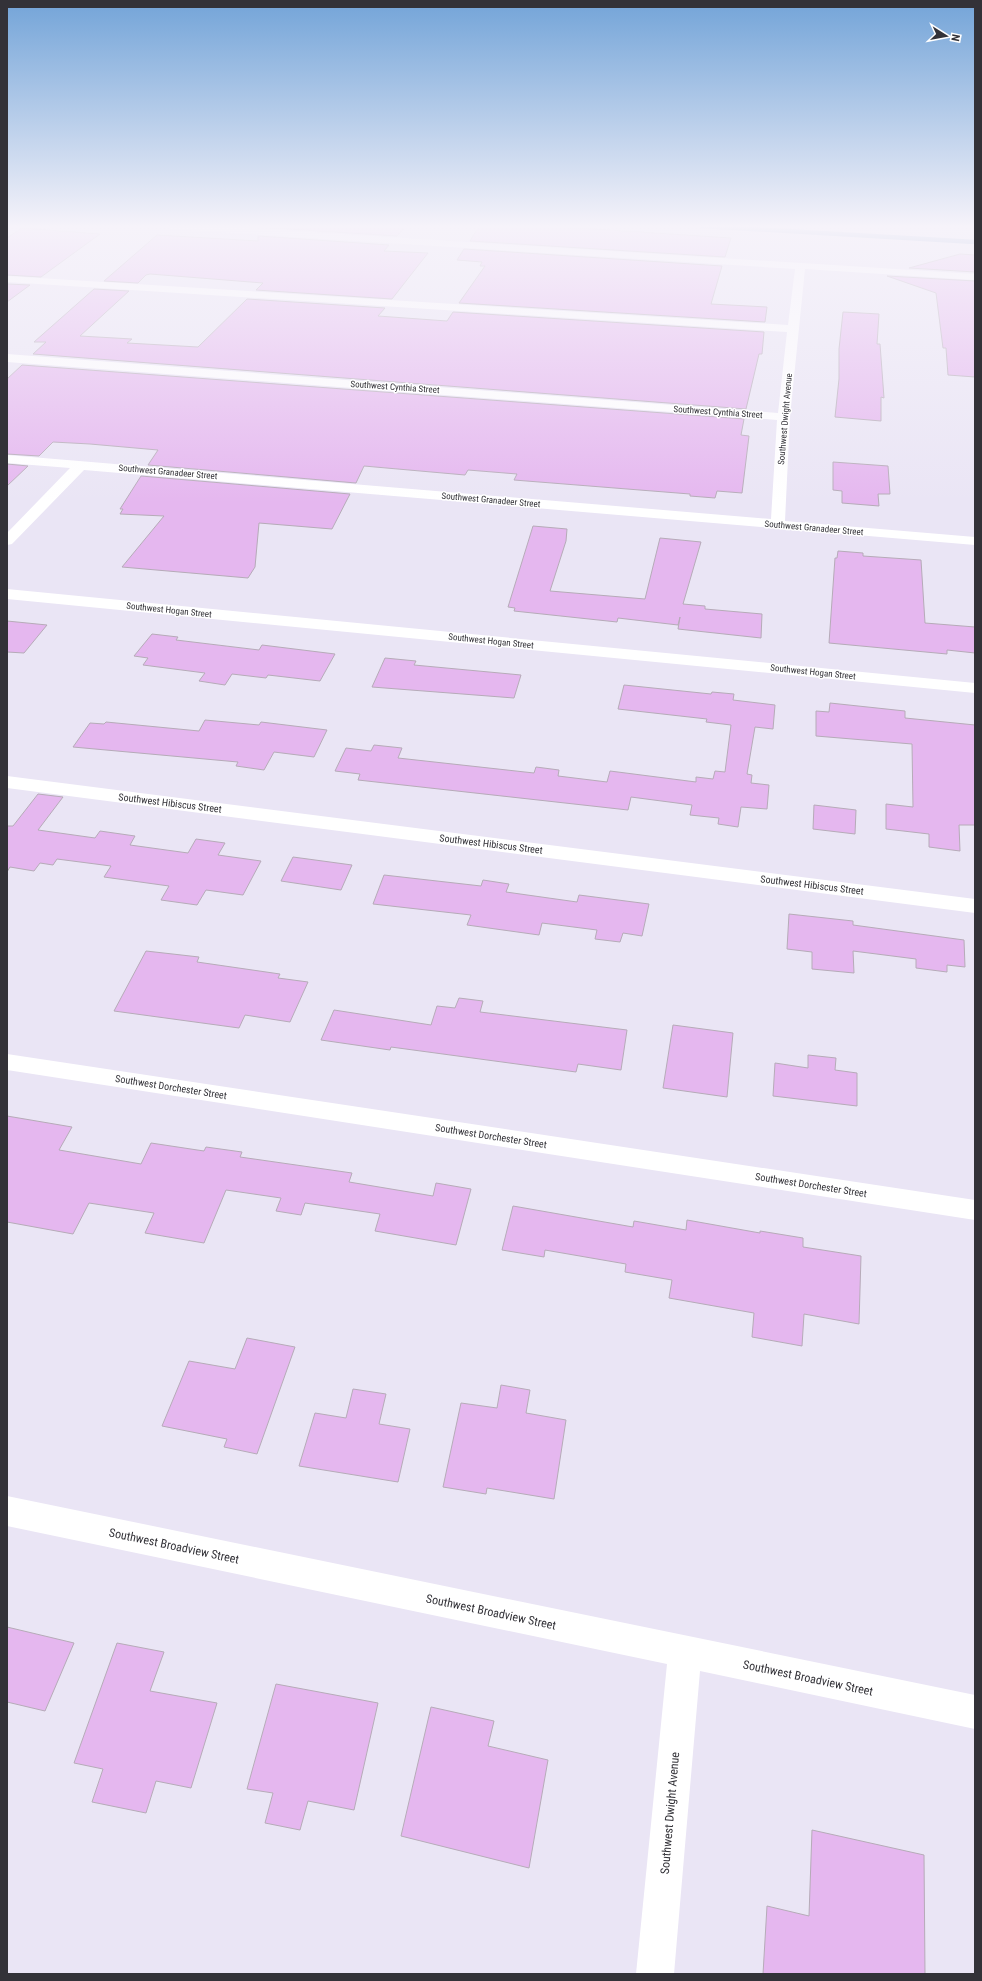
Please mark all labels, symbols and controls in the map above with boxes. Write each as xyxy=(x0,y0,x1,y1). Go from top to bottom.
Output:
north arrow xyxy=(926,16,966,56)
text: N xyxy=(948,33,962,43)
street label: Southwest Dwight Avenue xyxy=(776,373,794,465)
street label: Southwest Cynthia Street xyxy=(350,379,440,395)
street label: Southwest Cynthia Street xyxy=(673,404,763,420)
street label: Southwest Granadeer Street xyxy=(118,463,218,481)
street label: Southwest Granadeer Street xyxy=(441,491,541,509)
street label: Southwest Granadeer Street xyxy=(764,519,864,537)
street label: Southwest Hogan Street xyxy=(126,601,213,619)
street label: Southwest Hogan Street xyxy=(448,632,535,650)
street label: Southwest Hogan Street xyxy=(770,663,857,681)
street label: Southwest Hibiscus Street xyxy=(118,791,222,815)
street label: Southwest Hibiscus Street xyxy=(439,832,543,856)
street label: Southwest Hibiscus Street xyxy=(760,873,864,897)
street label: Southwest Dorchester Street xyxy=(115,1073,228,1101)
street label: Southwest Dorchester Street xyxy=(435,1122,548,1150)
street label: Southwest Dorchester Street xyxy=(755,1171,868,1199)
street label: Southwest Broadview Street xyxy=(108,1525,241,1567)
street label: Southwest Broadview Street xyxy=(425,1591,558,1633)
street label: Southwest Broadview Street xyxy=(742,1657,875,1699)
street label: Southwest Dwight Avenue xyxy=(658,1751,682,1875)

